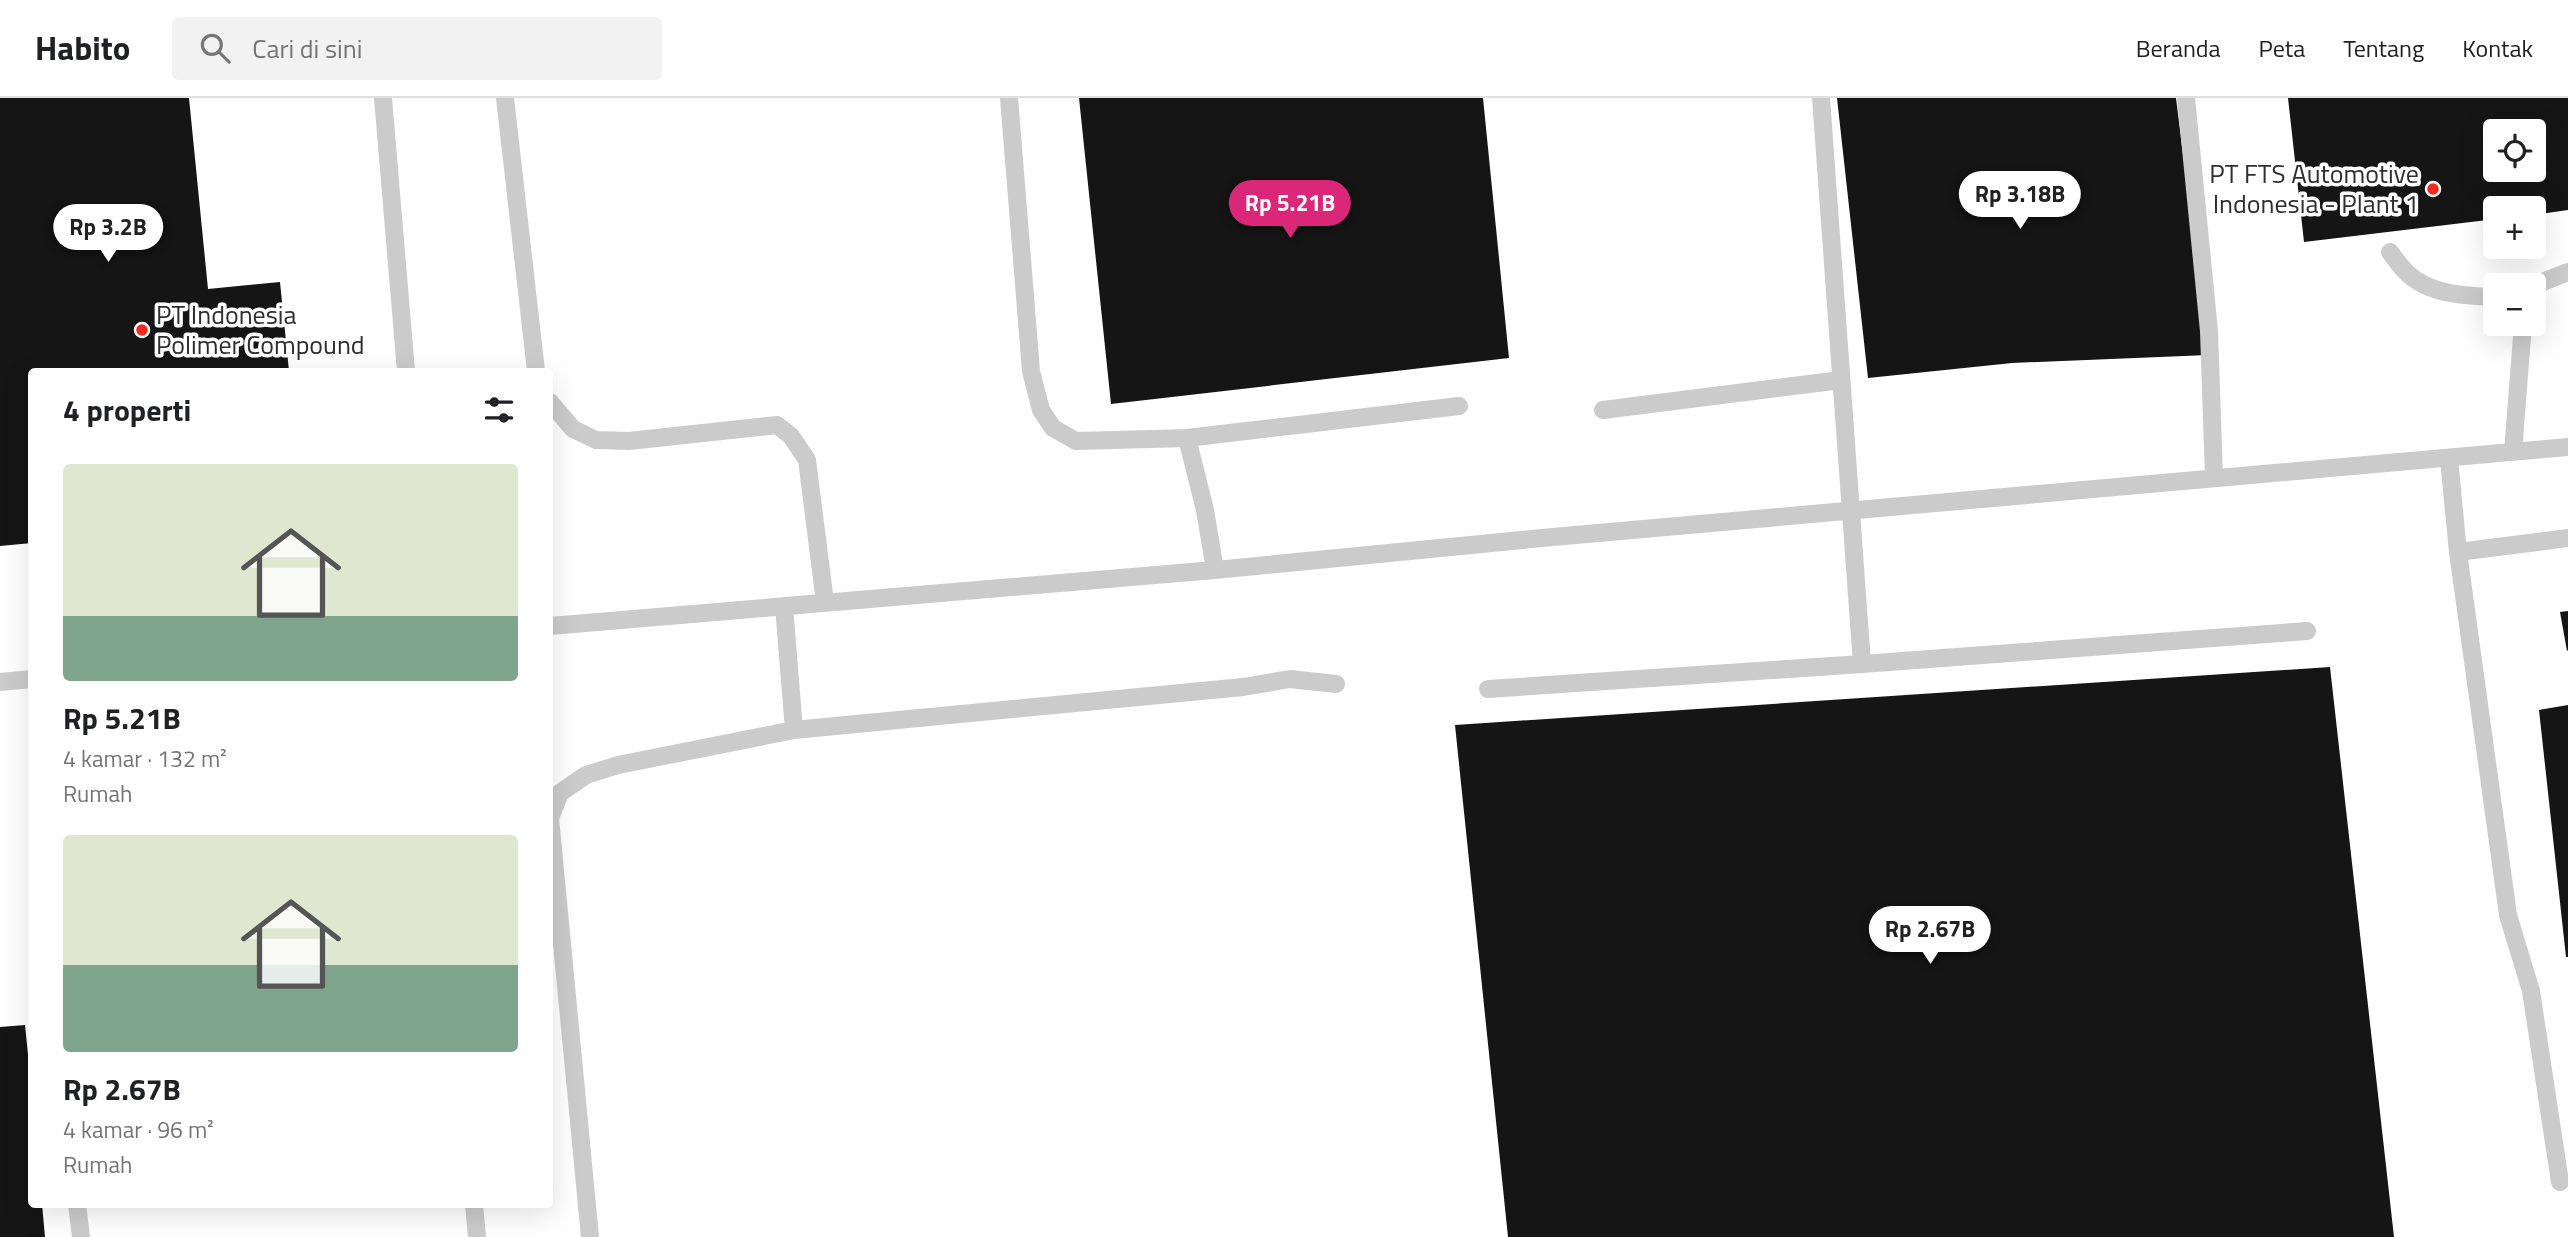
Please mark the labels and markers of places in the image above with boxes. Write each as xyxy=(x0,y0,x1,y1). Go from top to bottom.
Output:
place label: PT FTS Automotive Indonesia - Plant 1 xyxy=(2209,154,2419,223)
pin: Rp 3.18B xyxy=(1948,172,2092,231)
pin: Rp 5.21B xyxy=(1218,180,1362,240)
marker: PT FTS Automotive Indonesia - Plant 1 xyxy=(2425,181,2441,197)
pin: Rp 3.2B xyxy=(43,204,173,264)
place label: PT Indonesia Polimer Compound xyxy=(156,295,365,364)
marker: PT Indonesia Polimer Compound xyxy=(134,322,150,338)
pin: Rp 2.67B xyxy=(1858,906,2002,966)

